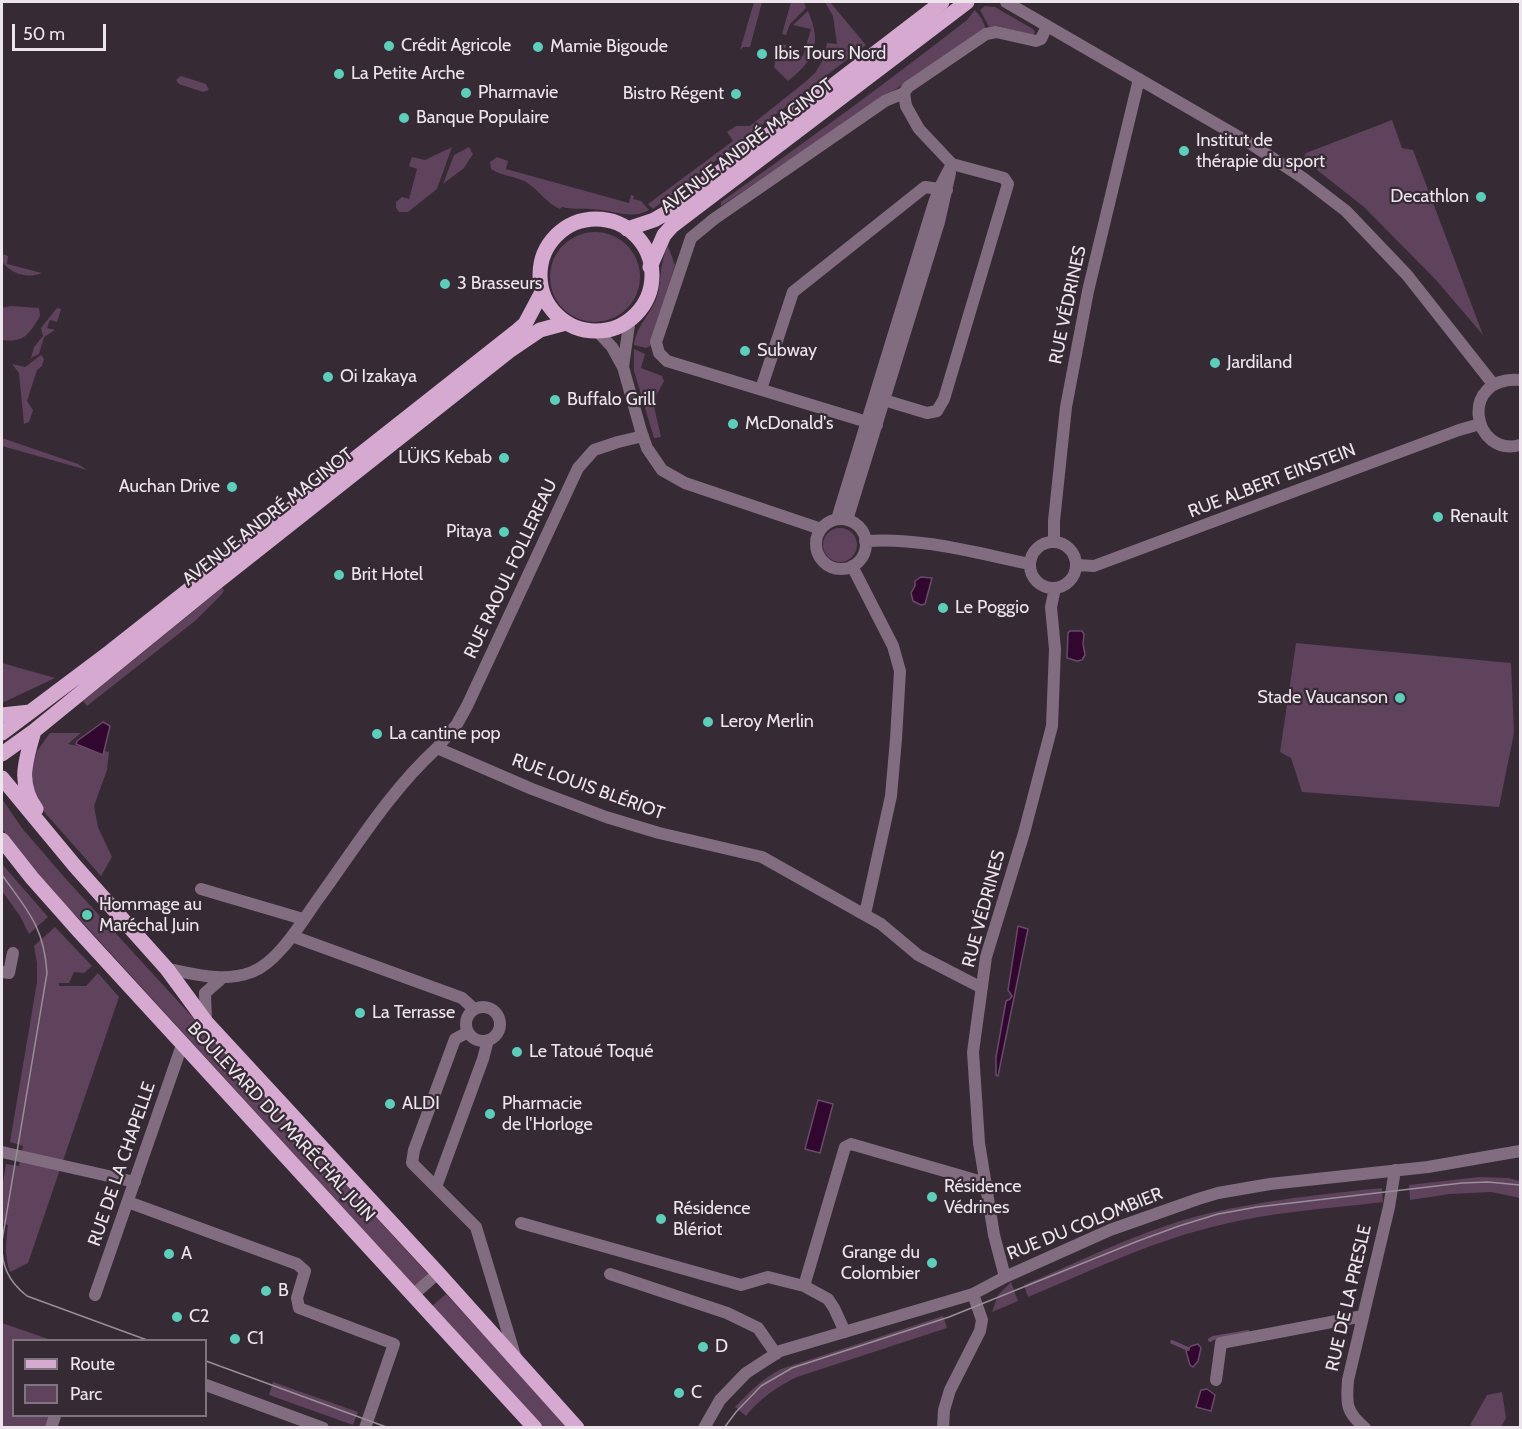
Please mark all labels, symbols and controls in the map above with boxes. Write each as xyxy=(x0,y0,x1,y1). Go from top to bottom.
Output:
scale bar xyxy=(15,12,110,50)
text: 50 m xyxy=(23,23,65,45)
place label: Crédit Agricole xyxy=(401,35,511,57)
place label: Mamie Bigoude xyxy=(550,36,668,58)
marker: Crédit Agricole xyxy=(382,39,396,53)
marker: Mamie Bigoude xyxy=(531,40,545,54)
place label: Ibis Tours Nord xyxy=(774,43,886,65)
marker: Ibis Tours Nord xyxy=(755,47,769,61)
place label: La Petite Arche xyxy=(351,63,465,85)
marker: La Petite Arche xyxy=(332,67,346,81)
street label: AVENUE ANDRÉ MAGINOT xyxy=(656,74,838,218)
place label: Pharmavie xyxy=(478,82,558,104)
place label: Bistro Régent xyxy=(623,83,724,105)
marker: Pharmavie xyxy=(459,86,473,100)
marker: Bistro Régent xyxy=(729,87,743,101)
place label: Banque Populaire xyxy=(416,107,549,129)
marker: Banque Populaire xyxy=(397,111,411,125)
place label: Institut de thérapie du sport xyxy=(1196,130,1325,172)
marker: Institut de thérapie du sport xyxy=(1177,144,1191,158)
place label: Decathlon xyxy=(1390,186,1469,208)
marker: Decathlon xyxy=(1474,190,1488,204)
street label: RUE VÉDRINES xyxy=(1045,244,1091,366)
place label: 3 Brasseurs xyxy=(457,273,542,295)
marker: 3 Brasseurs xyxy=(438,277,452,291)
place label: Subway xyxy=(757,340,817,362)
marker: Subway xyxy=(738,344,752,358)
place label: Jardiland xyxy=(1227,352,1292,374)
marker: Jardiland xyxy=(1208,356,1222,370)
place label: Oi Izakaya xyxy=(340,366,417,388)
marker: Oi Izakaya xyxy=(321,370,335,384)
place label: Buffalo Grill xyxy=(567,389,656,411)
marker: Buffalo Grill xyxy=(548,393,562,407)
place label: McDonald's xyxy=(745,413,833,435)
marker: McDonald's xyxy=(726,417,740,431)
street label: RUE ALBERT EINSTEIN xyxy=(1185,439,1359,523)
street label: AVENUE ANDRÉ MAGINOT xyxy=(178,444,358,590)
place label: LÜKS Kebab xyxy=(398,447,492,469)
marker: LÜKS Kebab xyxy=(497,451,511,465)
place label: Auchan Drive xyxy=(119,476,220,498)
street label: RUE RAOUL FOLLEREAU xyxy=(460,476,562,662)
marker: Auchan Drive xyxy=(225,480,239,494)
place label: Renault xyxy=(1450,506,1508,528)
marker: Renault xyxy=(1431,510,1445,524)
place label: Pitaya xyxy=(446,521,492,543)
marker: Pitaya xyxy=(497,525,511,539)
place label: Brit Hotel xyxy=(351,564,423,586)
marker: Brit Hotel xyxy=(332,568,346,582)
place label: Le Poggio xyxy=(955,597,1029,619)
marker: Le Poggio xyxy=(936,601,950,615)
place label: Stade Vaucanson xyxy=(1257,687,1388,709)
marker: Stade Vaucanson xyxy=(1393,691,1407,705)
place label: Leroy Merlin xyxy=(720,711,814,733)
marker: Leroy Merlin xyxy=(701,715,715,729)
place label: La cantine pop xyxy=(389,723,501,745)
marker: La cantine pop xyxy=(370,727,384,741)
street label: RUE LOUIS BLÉRIOT xyxy=(509,749,667,825)
street label: RUE VÉDRINES xyxy=(958,848,1010,970)
place label: Hommage au Maréchal Juin xyxy=(99,894,202,936)
marker: Hommage au Maréchal Juin xyxy=(80,908,94,922)
place label: La Terrasse xyxy=(372,1002,455,1024)
marker: La Terrasse xyxy=(353,1006,367,1020)
street label: BOULEVARD DU MARÉCHAL JUIN xyxy=(183,1018,379,1226)
place label: Le Tatoué Toqué xyxy=(529,1041,653,1063)
marker: Le Tatoué Toqué xyxy=(510,1045,524,1059)
street label: RUE DE LA CHAPELLE xyxy=(84,1079,160,1249)
place label: ALDI xyxy=(402,1093,440,1115)
place label: Pharmacie de l'Horloge xyxy=(502,1093,593,1136)
marker: ALDI xyxy=(383,1097,397,1111)
marker: Pharmacie de l'Horloge xyxy=(483,1107,497,1121)
place label: Résidence Védrines xyxy=(944,1176,1022,1218)
street label: RUE DU COLOMBIER xyxy=(1004,1183,1166,1265)
marker: Résidence Védrines xyxy=(925,1190,939,1204)
place label: Résidence Blériot xyxy=(673,1198,751,1240)
marker: Résidence Blériot xyxy=(654,1212,668,1226)
street label: RUE DE LA PRESLE xyxy=(1322,1223,1376,1373)
place label: Grange du Colombier xyxy=(841,1242,920,1284)
place label: A xyxy=(181,1243,192,1265)
marker: A xyxy=(162,1247,176,1261)
marker: Grange du Colombier xyxy=(925,1256,939,1270)
place label: B xyxy=(278,1280,289,1302)
marker: B xyxy=(259,1284,273,1298)
place label: C2 xyxy=(189,1306,210,1328)
marker: C2 xyxy=(170,1310,184,1324)
place label: C1 xyxy=(247,1328,264,1350)
marker: C1 xyxy=(228,1332,242,1346)
place label: D xyxy=(715,1336,728,1358)
legend xyxy=(12,1339,207,1417)
marker: D xyxy=(696,1340,710,1354)
text: Route xyxy=(70,1353,115,1375)
place label: C xyxy=(691,1382,702,1404)
text: Parc xyxy=(70,1383,102,1405)
marker: C xyxy=(672,1386,686,1400)

